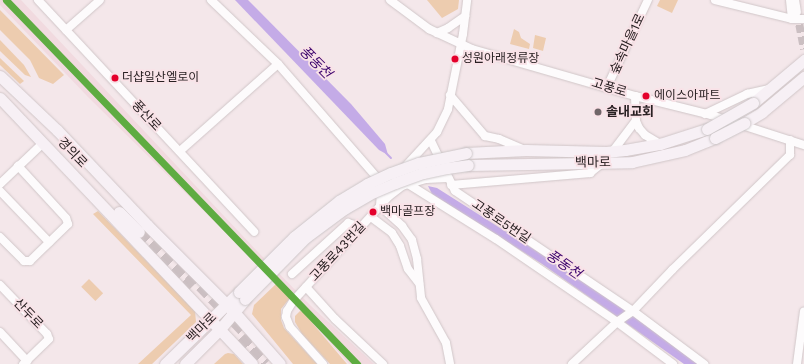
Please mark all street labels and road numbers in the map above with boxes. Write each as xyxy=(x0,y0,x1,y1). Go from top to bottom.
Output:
street label: 숲속마을1로 xyxy=(607,11,649,77)
street label: 고풍로 xyxy=(590,75,628,101)
street label: 풍산로 xyxy=(128,98,164,134)
street label: 경의로 xyxy=(54,135,90,171)
street label: 백마로 xyxy=(575,155,611,171)
street label: 고풍로5번길 xyxy=(469,197,533,247)
street label: 고풍로43번길 xyxy=(307,219,369,285)
street label: 산두로 xyxy=(10,296,46,332)
street label: 백마로 xyxy=(184,310,220,346)

